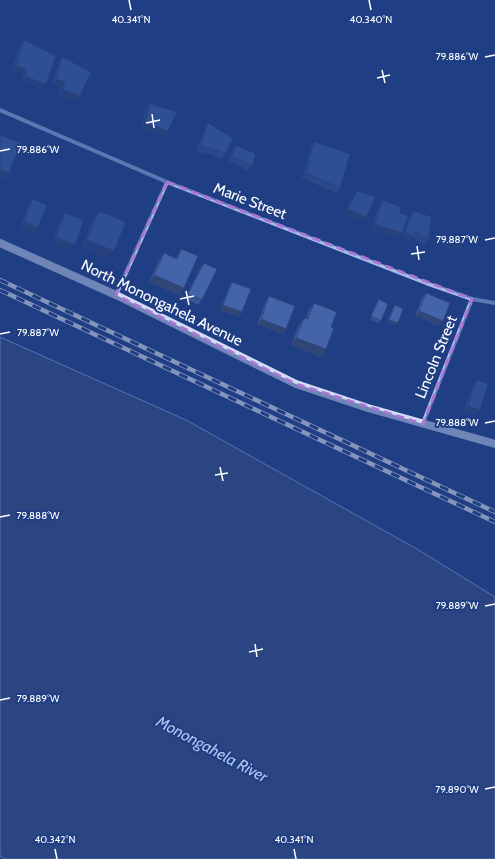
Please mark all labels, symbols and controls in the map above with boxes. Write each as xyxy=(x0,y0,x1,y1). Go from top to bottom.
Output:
text: 40.341°N xyxy=(111,13,151,26)
text: 40.340°N xyxy=(350,13,392,26)
text: 79.886°W xyxy=(436,50,479,63)
text: 79.886°W xyxy=(17,143,60,156)
street label: Marie Street xyxy=(211,179,289,223)
text: 79.887°W xyxy=(436,233,479,246)
street label: North Monongahela Avenue xyxy=(78,256,246,350)
street label: Lincoln Street xyxy=(411,313,461,401)
text: 79.887°W xyxy=(17,326,60,339)
text: 79.888°W xyxy=(435,416,479,429)
text: 79.888°W xyxy=(16,509,60,522)
text: 79.889°W xyxy=(436,599,479,612)
text: 79.889°W xyxy=(17,692,60,705)
water label: Monongahela River xyxy=(152,711,272,787)
text: 79.890°W xyxy=(435,783,479,796)
text: 40.342°N xyxy=(34,833,76,846)
text: 40.341°N xyxy=(274,833,314,846)

